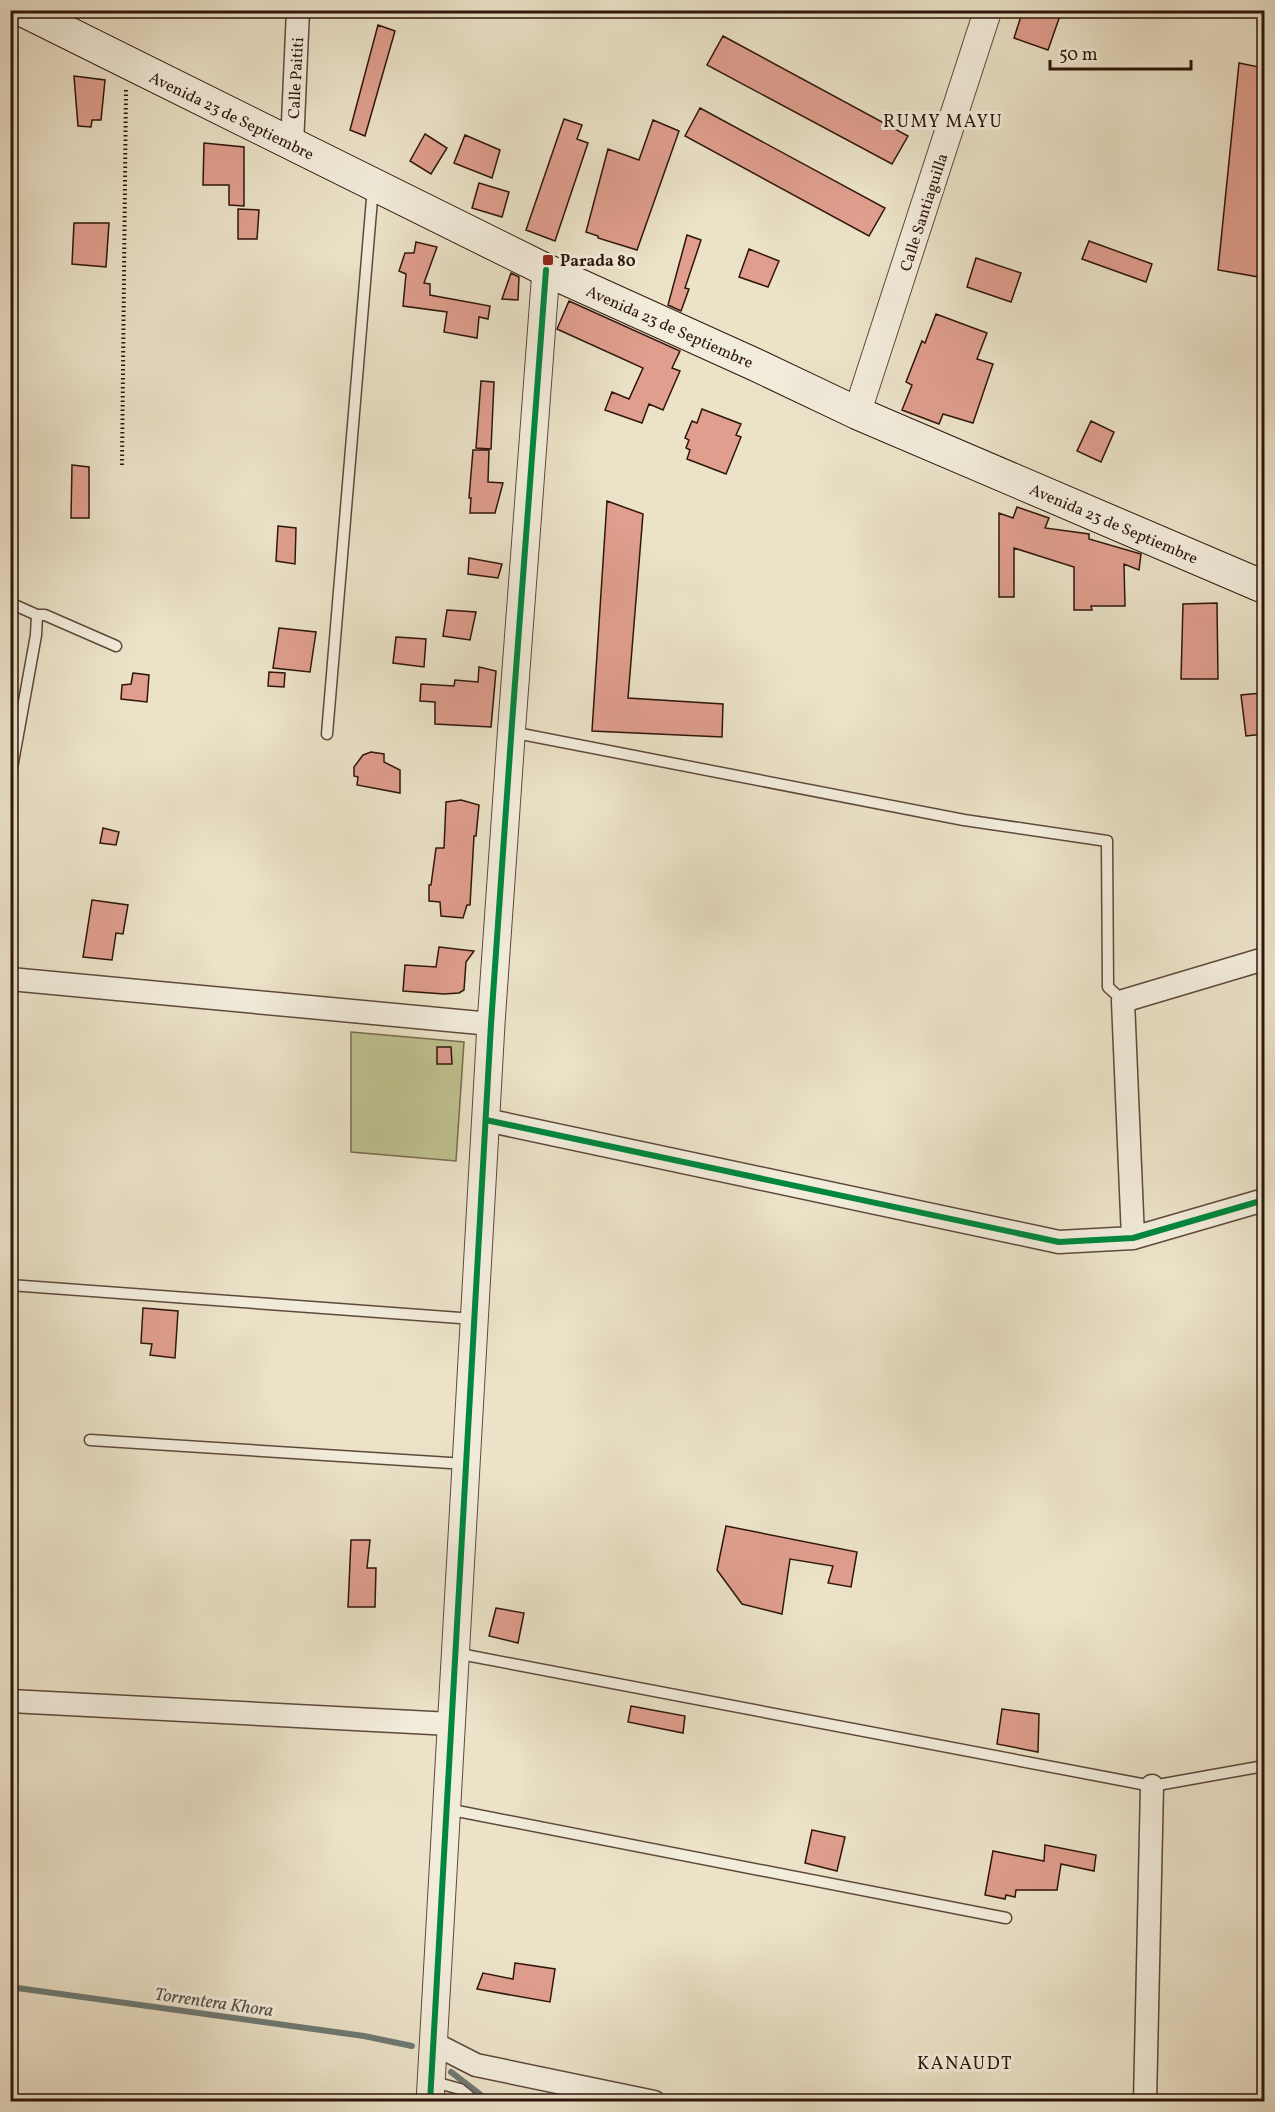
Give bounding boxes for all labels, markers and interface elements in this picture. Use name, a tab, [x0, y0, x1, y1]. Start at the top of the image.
scale bar	[1050, 33, 1191, 71]
street label: Calle Paititi	[284, 37, 310, 119]
text: 50 m	[1059, 43, 1098, 68]
street label: Avenida 23 de Septiembre	[145, 67, 317, 166]
district label: RUMY MAYU	[883, 110, 1003, 135]
street label: Calle Santiaguilla	[895, 151, 954, 275]
place label: Parada 80	[560, 251, 636, 273]
marker: Parada 80	[541, 253, 555, 267]
street label: Avenida 23 de Septiembre	[582, 281, 756, 375]
street label: Avenida 23 de Septiembre	[1026, 479, 1201, 570]
water label: Torrentera Khora	[153, 1983, 275, 2024]
district label: KANAUDT	[917, 2052, 1013, 2077]

